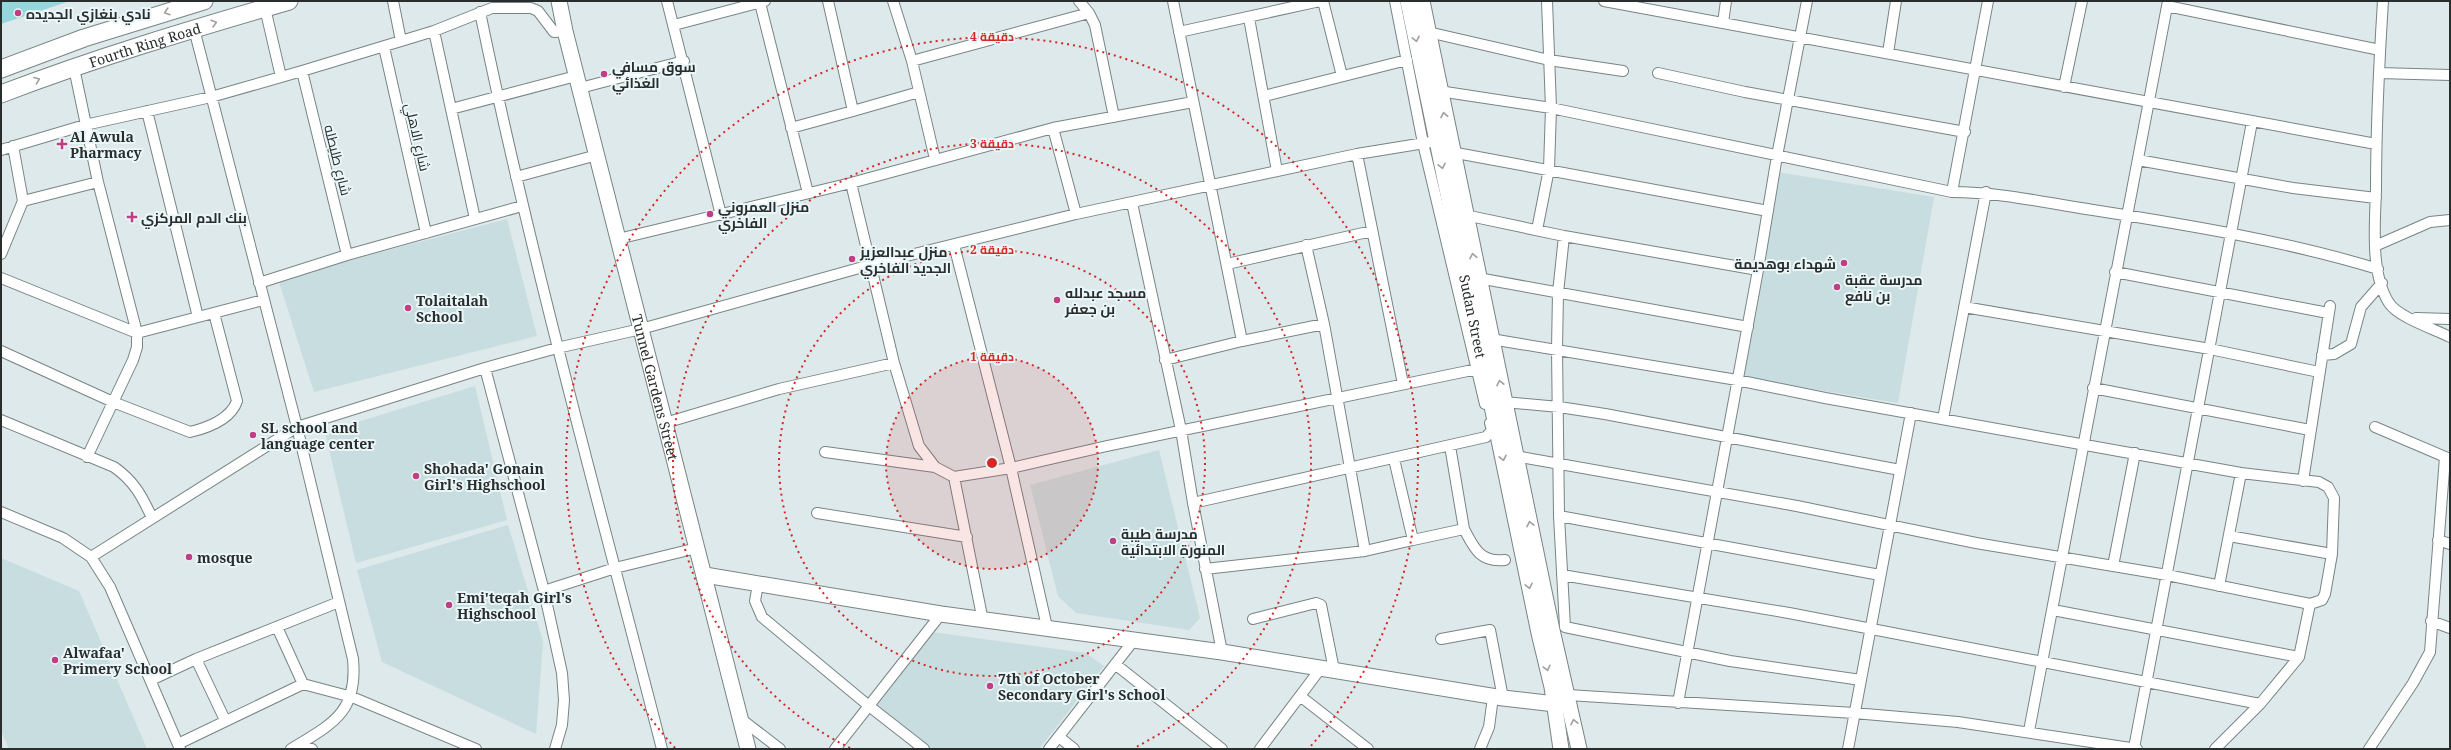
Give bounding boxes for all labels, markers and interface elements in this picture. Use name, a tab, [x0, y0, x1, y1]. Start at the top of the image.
place label: نادي بنغازي الجديده	[26, 4, 151, 25]
one-way arrow	[164, 7, 171, 16]
marker: نادي بنغازي الجديده	[13, 8, 23, 18]
street label: Fourth Ring Road	[86, 18, 203, 71]
one-way arrow	[211, 19, 218, 28]
text: 4 دقيقة	[970, 28, 1014, 45]
one-way arrow	[1411, 36, 1419, 42]
place label: سوق مسافي الغذائي	[612, 57, 696, 95]
marker: سوق مسافي الغذائي	[599, 69, 609, 79]
one-way arrow	[34, 76, 41, 85]
street label: شارع الاهلي	[398, 101, 435, 174]
one-way arrow	[1440, 112, 1448, 118]
street label: شارع طليطله	[320, 123, 356, 197]
place label: Al Awula Pharmacy	[70, 127, 143, 162]
text: 3 دقيقة	[970, 135, 1014, 152]
marker: Al Awula Pharmacy	[57, 139, 67, 149]
one-way arrow	[1437, 163, 1446, 170]
place label: منزل العمروني الفاخري	[718, 197, 809, 234]
place label: بنك الدم المركزي	[141, 208, 247, 229]
marker: منزل العمروني الفاخري	[705, 209, 715, 219]
marker: بنك الدم المركزي	[126, 211, 138, 223]
text: 2 دقيقة	[970, 241, 1014, 258]
place label: منزل عبدالعزيز الجديد الفاخري	[859, 242, 951, 279]
one-way arrow	[1470, 252, 1478, 259]
marker: منزل عبدالعزيز الجديد الفاخري	[847, 254, 857, 264]
place label: شهداء بوهديمة	[1734, 254, 1836, 273]
marker: شهداء بوهديمة	[1839, 258, 1849, 268]
place label: مدرسة عقبة بن نافع	[1845, 270, 1922, 306]
street label: Sudan Street	[1455, 273, 1491, 360]
marker: مدرسة عقبة بن نافع	[1832, 282, 1842, 292]
place label: مسجد عبدلله بن جعفر	[1064, 283, 1146, 318]
place label: Tolaitalah School	[416, 291, 488, 326]
marker: مسجد عبدلله بن جعفر	[1052, 295, 1062, 305]
marker: Tolaitalah School	[403, 303, 413, 313]
street label: Tunnel Gardens Street	[628, 312, 683, 462]
text: 1 دقيقة	[970, 348, 1014, 365]
one-way arrow	[1497, 380, 1505, 386]
place label: SL school and language center	[261, 418, 375, 453]
marker: SL school and language center	[248, 430, 258, 440]
one-way arrow	[1498, 455, 1506, 461]
centre of rings	[985, 456, 999, 470]
place label: Shohada' Gonain Girl's Highschool	[424, 459, 546, 494]
marker: Shohada' Gonain Girl's Highschool	[411, 471, 421, 481]
one-way arrow	[1526, 521, 1534, 527]
place label: مدرسة طيبة المنورة الابتدائية	[1121, 524, 1225, 559]
marker: مدرسة طيبة المنورة الابتدائية	[1108, 536, 1118, 546]
place label: mosque	[197, 548, 253, 567]
marker: mosque	[184, 552, 194, 562]
one-way arrow	[1524, 582, 1533, 589]
place label: Emi'teqah Girl's Highschool	[457, 588, 572, 623]
marker: Emi'teqah Girl's Highschool	[444, 600, 454, 610]
place label: Alwafaa' Primery School	[63, 643, 172, 678]
marker: Alwafaa' Primery School	[50, 655, 60, 665]
one-way arrow	[1543, 665, 1551, 671]
place label: 7th of October Secondary Girl's School	[998, 669, 1165, 704]
marker: 7th of October Secondary Girl's School	[985, 681, 995, 691]
one-way arrow	[1570, 719, 1579, 725]

